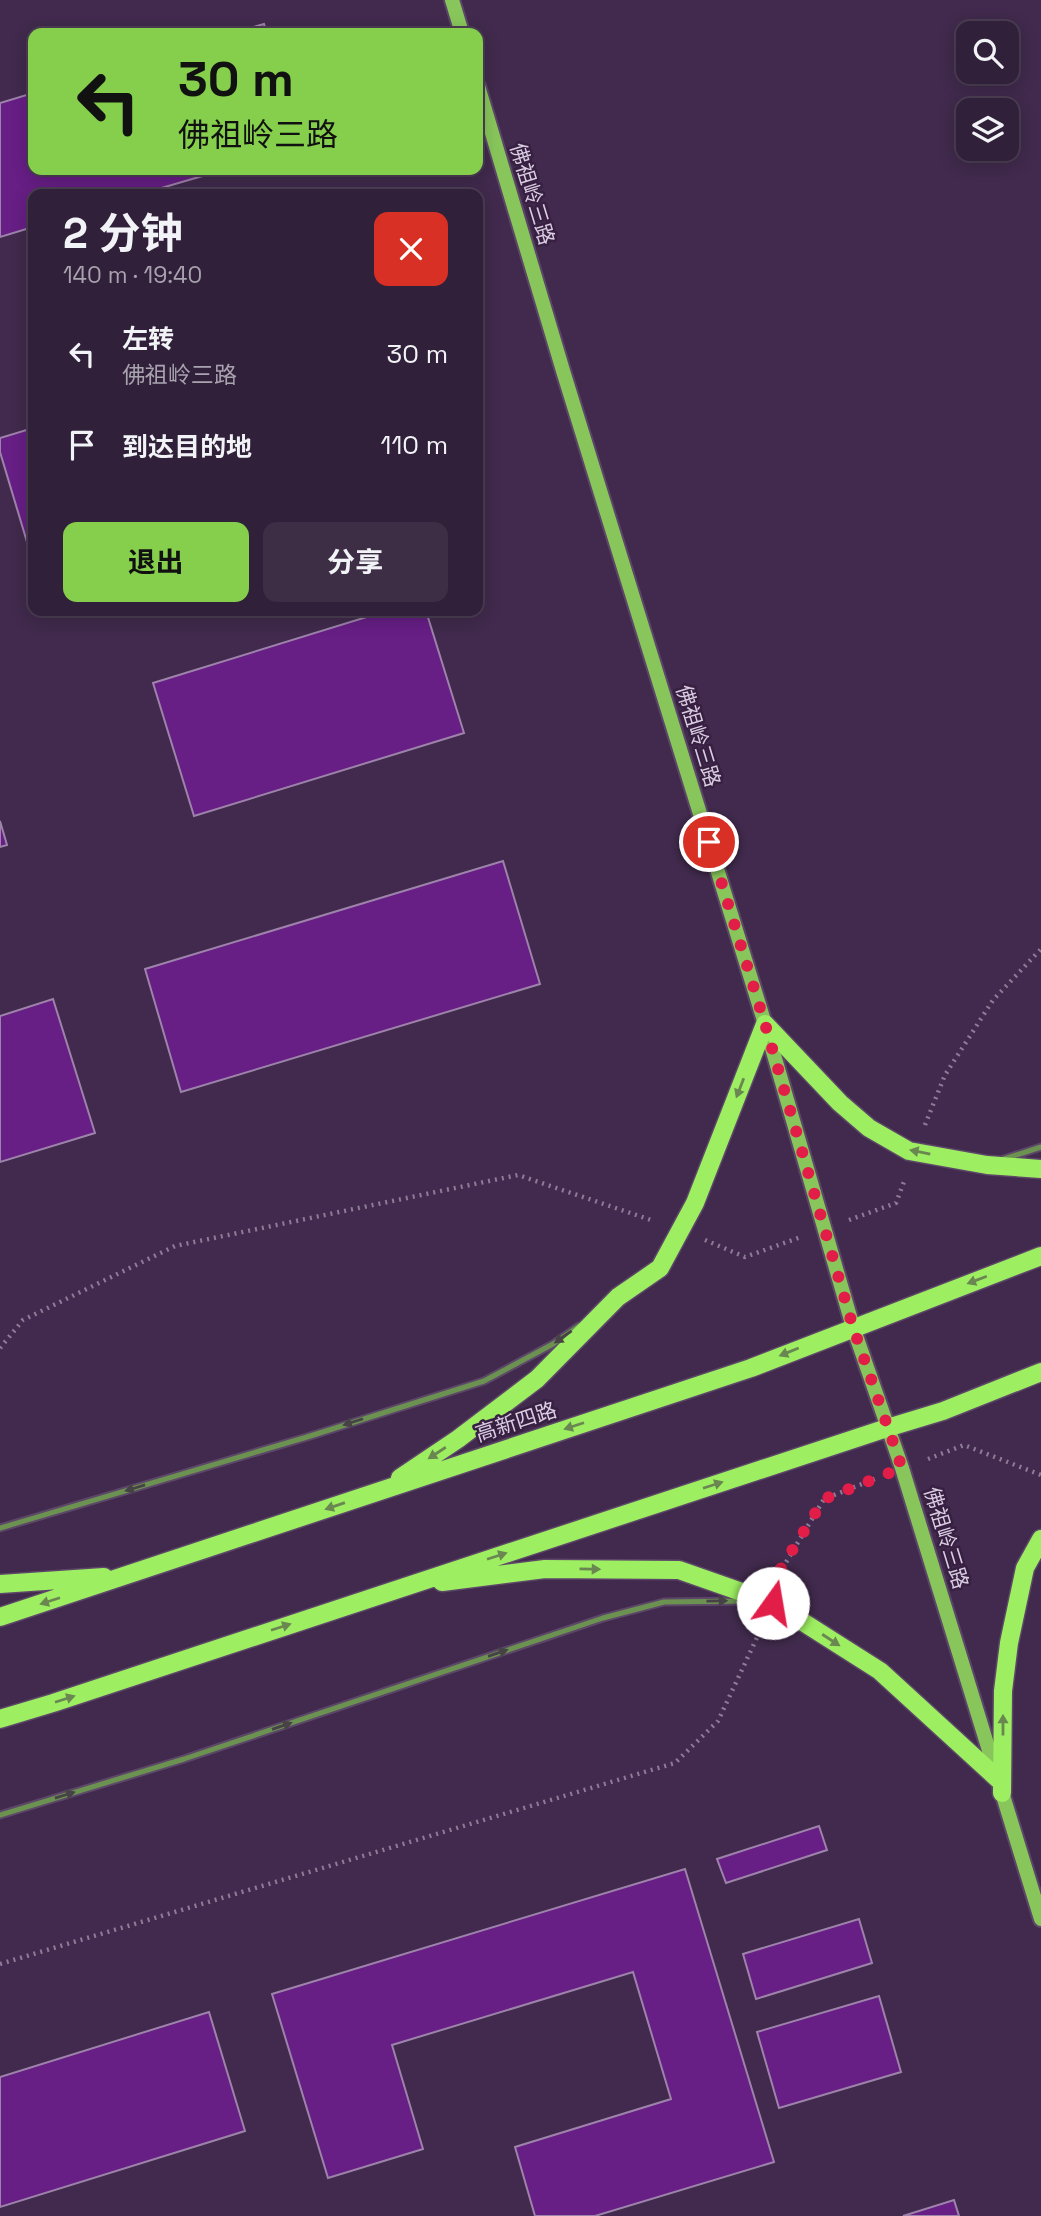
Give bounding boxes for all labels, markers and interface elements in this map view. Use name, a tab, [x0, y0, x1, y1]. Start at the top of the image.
map controls	[956, 21, 1019, 161]
button: search	[956, 21, 1019, 84]
text: 30 m	[178, 48, 294, 110]
icon: left	[63, 56, 154, 147]
button: layers	[956, 98, 1019, 161]
text: 佛祖岭三路	[178, 115, 338, 155]
street label: 佛祖岭三路	[504, 140, 561, 248]
text: 2 分钟	[63, 207, 183, 260]
button: close	[374, 212, 448, 286]
text: 140 m · 19:40	[63, 260, 202, 290]
text: 左转	[122, 322, 174, 356]
icon: left	[63, 335, 101, 373]
text: 30 m	[387, 337, 448, 371]
text: 佛祖岭三路	[122, 360, 237, 390]
icon: arrive	[63, 426, 101, 464]
text: 110 m	[381, 428, 448, 462]
text: 到达目的地	[122, 430, 252, 464]
button: 退出	[63, 522, 249, 602]
button: 分享	[263, 522, 448, 602]
street label: 佛祖岭三路	[670, 682, 727, 790]
pin	[679, 812, 739, 872]
icon: arrive	[690, 823, 728, 861]
one-way arrow	[735, 1077, 746, 1098]
one-way arrow	[909, 1147, 931, 1158]
one-way arrow	[967, 1275, 988, 1286]
one-way arrow	[554, 1330, 572, 1344]
one-way arrow	[779, 1347, 800, 1358]
street label: 高新四路	[472, 1396, 560, 1447]
one-way arrow	[342, 1417, 363, 1428]
one-way arrow	[564, 1421, 585, 1432]
one-way arrow	[427, 1447, 447, 1460]
one-way arrow	[703, 1479, 724, 1490]
one-way arrow	[124, 1483, 145, 1493]
street label: 佛祖岭三路	[918, 1484, 975, 1592]
one-way arrow	[325, 1501, 346, 1512]
one-way arrow	[487, 1550, 508, 1561]
one-way arrow	[579, 1563, 601, 1575]
position arrow	[736, 1566, 810, 1640]
one-way arrow	[707, 1595, 729, 1607]
one-way arrow	[39, 1597, 60, 1607]
one-way arrow	[271, 1621, 292, 1632]
one-way arrow	[821, 1633, 840, 1646]
one-way arrow	[487, 1648, 508, 1658]
one-way arrow	[55, 1693, 76, 1704]
one-way arrow	[997, 1714, 1009, 1736]
one-way arrow	[272, 1720, 293, 1731]
one-way arrow	[55, 1789, 76, 1799]

